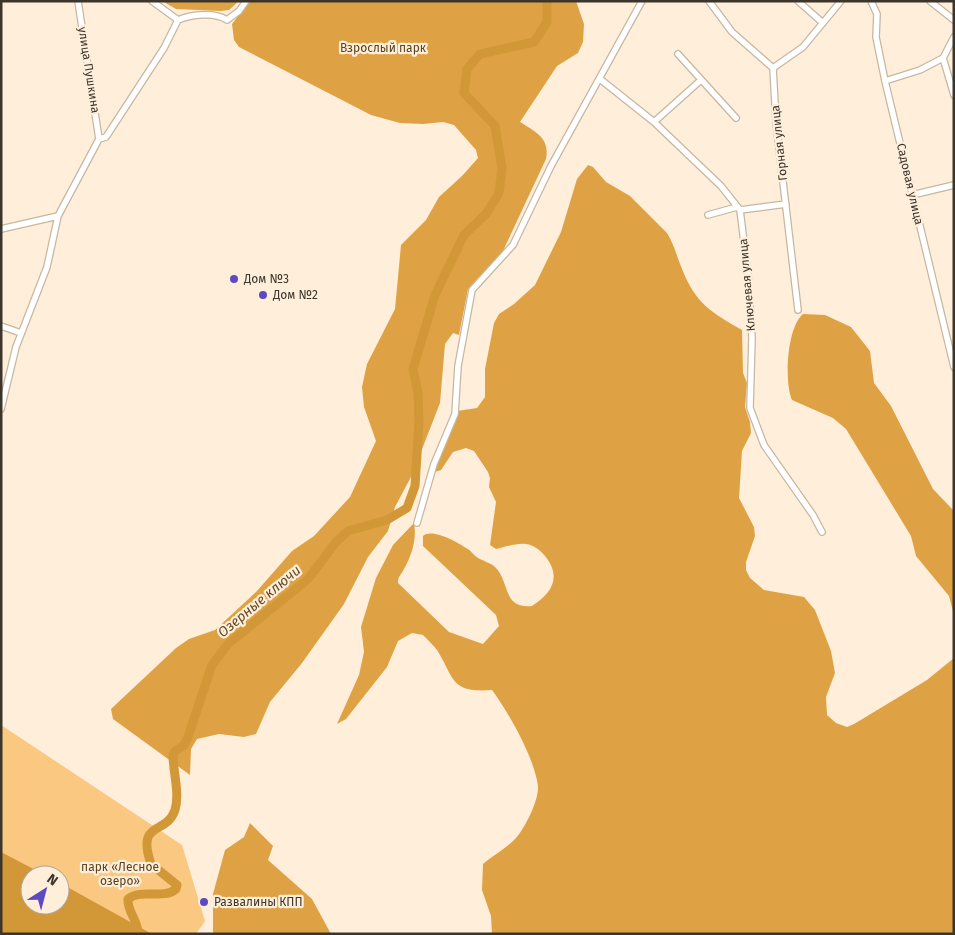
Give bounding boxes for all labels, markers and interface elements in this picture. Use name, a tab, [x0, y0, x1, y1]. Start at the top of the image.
street label: улица Пушкина	[75, 26, 103, 114]
park label: Взрослый парк	[340, 41, 427, 55]
street label: Горная улица	[768, 105, 790, 181]
street label: Садовая улица	[894, 142, 926, 226]
street label: Ключевая улица	[736, 238, 758, 332]
place label: Дом №3	[243, 272, 289, 286]
marker: Дом №3	[228, 273, 240, 285]
place label: Дом №2	[272, 288, 318, 302]
marker: Дом №2	[257, 289, 269, 301]
water label: Озерные ключи	[214, 562, 304, 641]
park label: парк «Лесное озеро»	[81, 860, 159, 888]
north arrow	[20, 865, 70, 915]
text: N	[44, 870, 61, 889]
place label: Развалины КПП	[214, 895, 303, 909]
marker: Развалины КПП	[198, 896, 210, 908]

